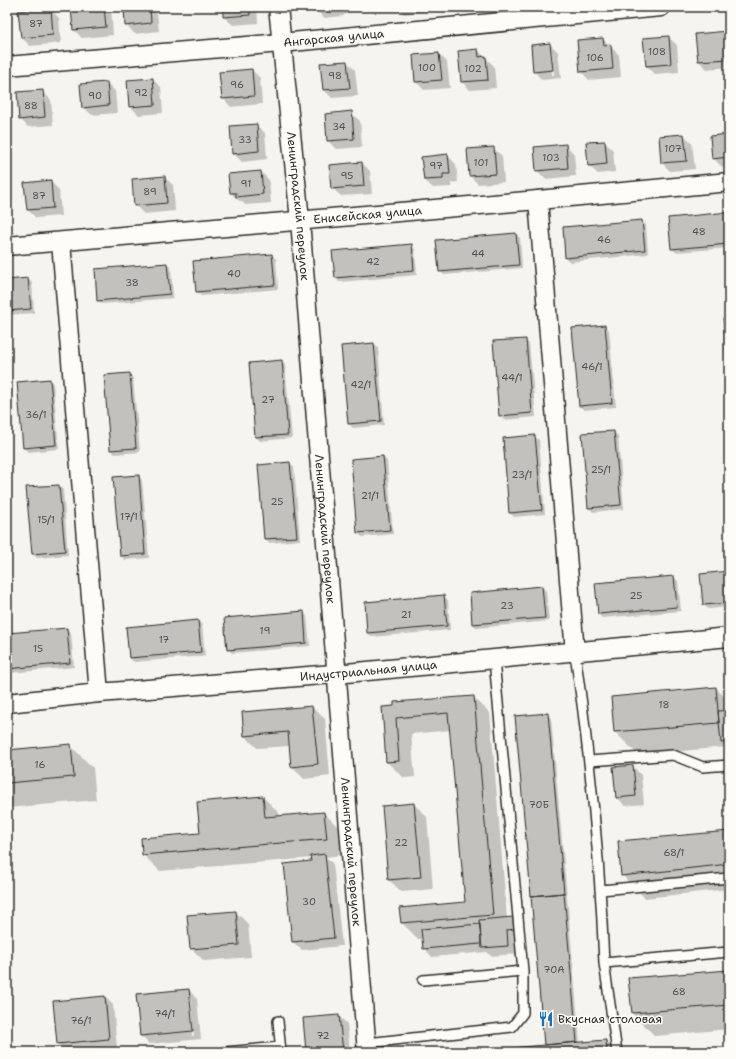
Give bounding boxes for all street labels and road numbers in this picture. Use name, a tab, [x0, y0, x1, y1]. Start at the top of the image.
street label: Ангарская улица	[283, 25, 385, 51]
street label: Ленинградский переулок	[283, 131, 313, 282]
street label: Енисейская улица	[313, 202, 423, 227]
street label: Ленинградский переулок	[311, 454, 339, 605]
street label: Индустриальная улица	[299, 656, 438, 685]
street label: Ленинградский переулок	[337, 777, 365, 928]

